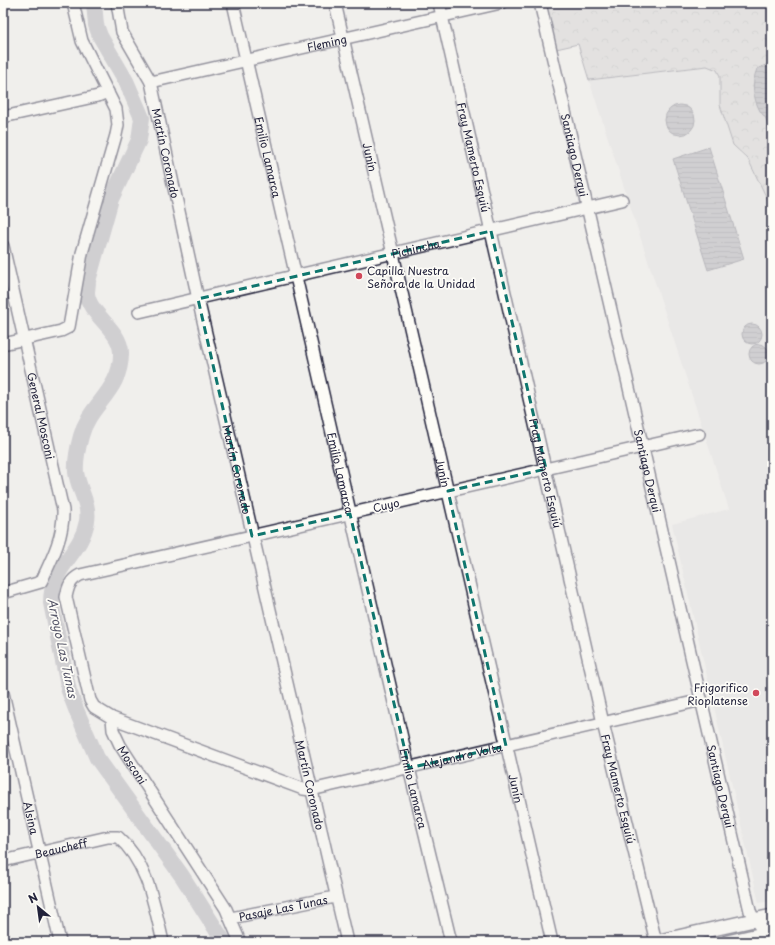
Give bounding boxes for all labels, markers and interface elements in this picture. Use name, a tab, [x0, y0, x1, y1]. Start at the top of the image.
street label: Fleming	[305, 30, 348, 55]
street label: Fray Mamerto Esquiú	[453, 100, 495, 214]
street label: Martín Coronado	[148, 106, 184, 200]
street label: Santiago Derqui	[557, 112, 593, 198]
street label: Emilio Lamarca	[251, 115, 286, 199]
street label: Junín	[359, 141, 382, 173]
street label: Pichincha	[390, 234, 442, 262]
place label: Capilla Nuestra Señora de la Unidad	[367, 262, 475, 292]
marker: Capilla Nuestra Señora de la Unidad	[354, 271, 364, 281]
street label: General Mosconi	[23, 371, 60, 461]
street label: Fray Mamerto Esquiú	[525, 416, 567, 530]
street label: Martín Coronado	[219, 423, 256, 516]
street label: Santiago Derqui	[630, 427, 666, 514]
street label: Emilio Lamarca	[324, 431, 359, 515]
street label: Junín	[432, 456, 455, 489]
street label: Cuyo	[371, 494, 401, 516]
water label: Arroyo Las Tunas	[44, 597, 83, 701]
place label: Frigorifico Rioplatense	[687, 679, 748, 709]
marker: Frigorifico Rioplatense	[751, 688, 761, 698]
street label: Fray Mamerto Esquiú	[597, 732, 640, 845]
street label: Martín Coronado	[292, 738, 329, 831]
street label: Alejandro Volta	[420, 738, 504, 773]
street label: Mosconi	[114, 742, 152, 787]
street label: Santiago Derqui	[703, 743, 739, 830]
street label: Emilio Lamarca	[396, 746, 432, 831]
street label: Junín	[505, 772, 528, 805]
street label: Alsina	[20, 800, 44, 836]
street label: Beaucheff	[32, 833, 90, 862]
north arrow	[18, 887, 58, 927]
text: N	[25, 888, 41, 907]
street label: Pasaje Las Tunas	[237, 890, 329, 925]

